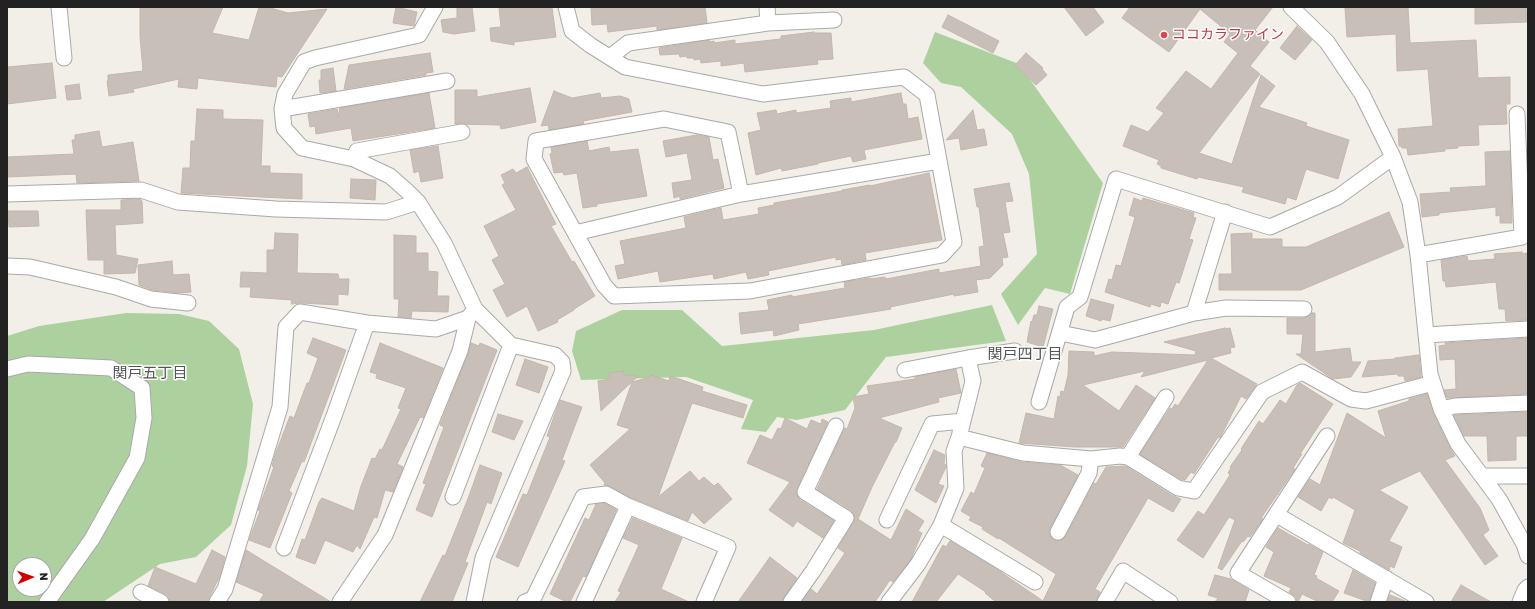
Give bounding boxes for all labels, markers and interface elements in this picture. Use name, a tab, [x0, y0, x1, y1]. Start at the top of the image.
place label: ココカラファイン	[1172, 27, 1284, 43]
marker: ココカラファイン	[1159, 30, 1169, 40]
district label: 関戸四丁目	[988, 346, 1062, 364]
district label: 関戸五丁目	[113, 365, 187, 383]
north arrow	[12, 557, 52, 597]
text: N	[37, 572, 50, 581]

